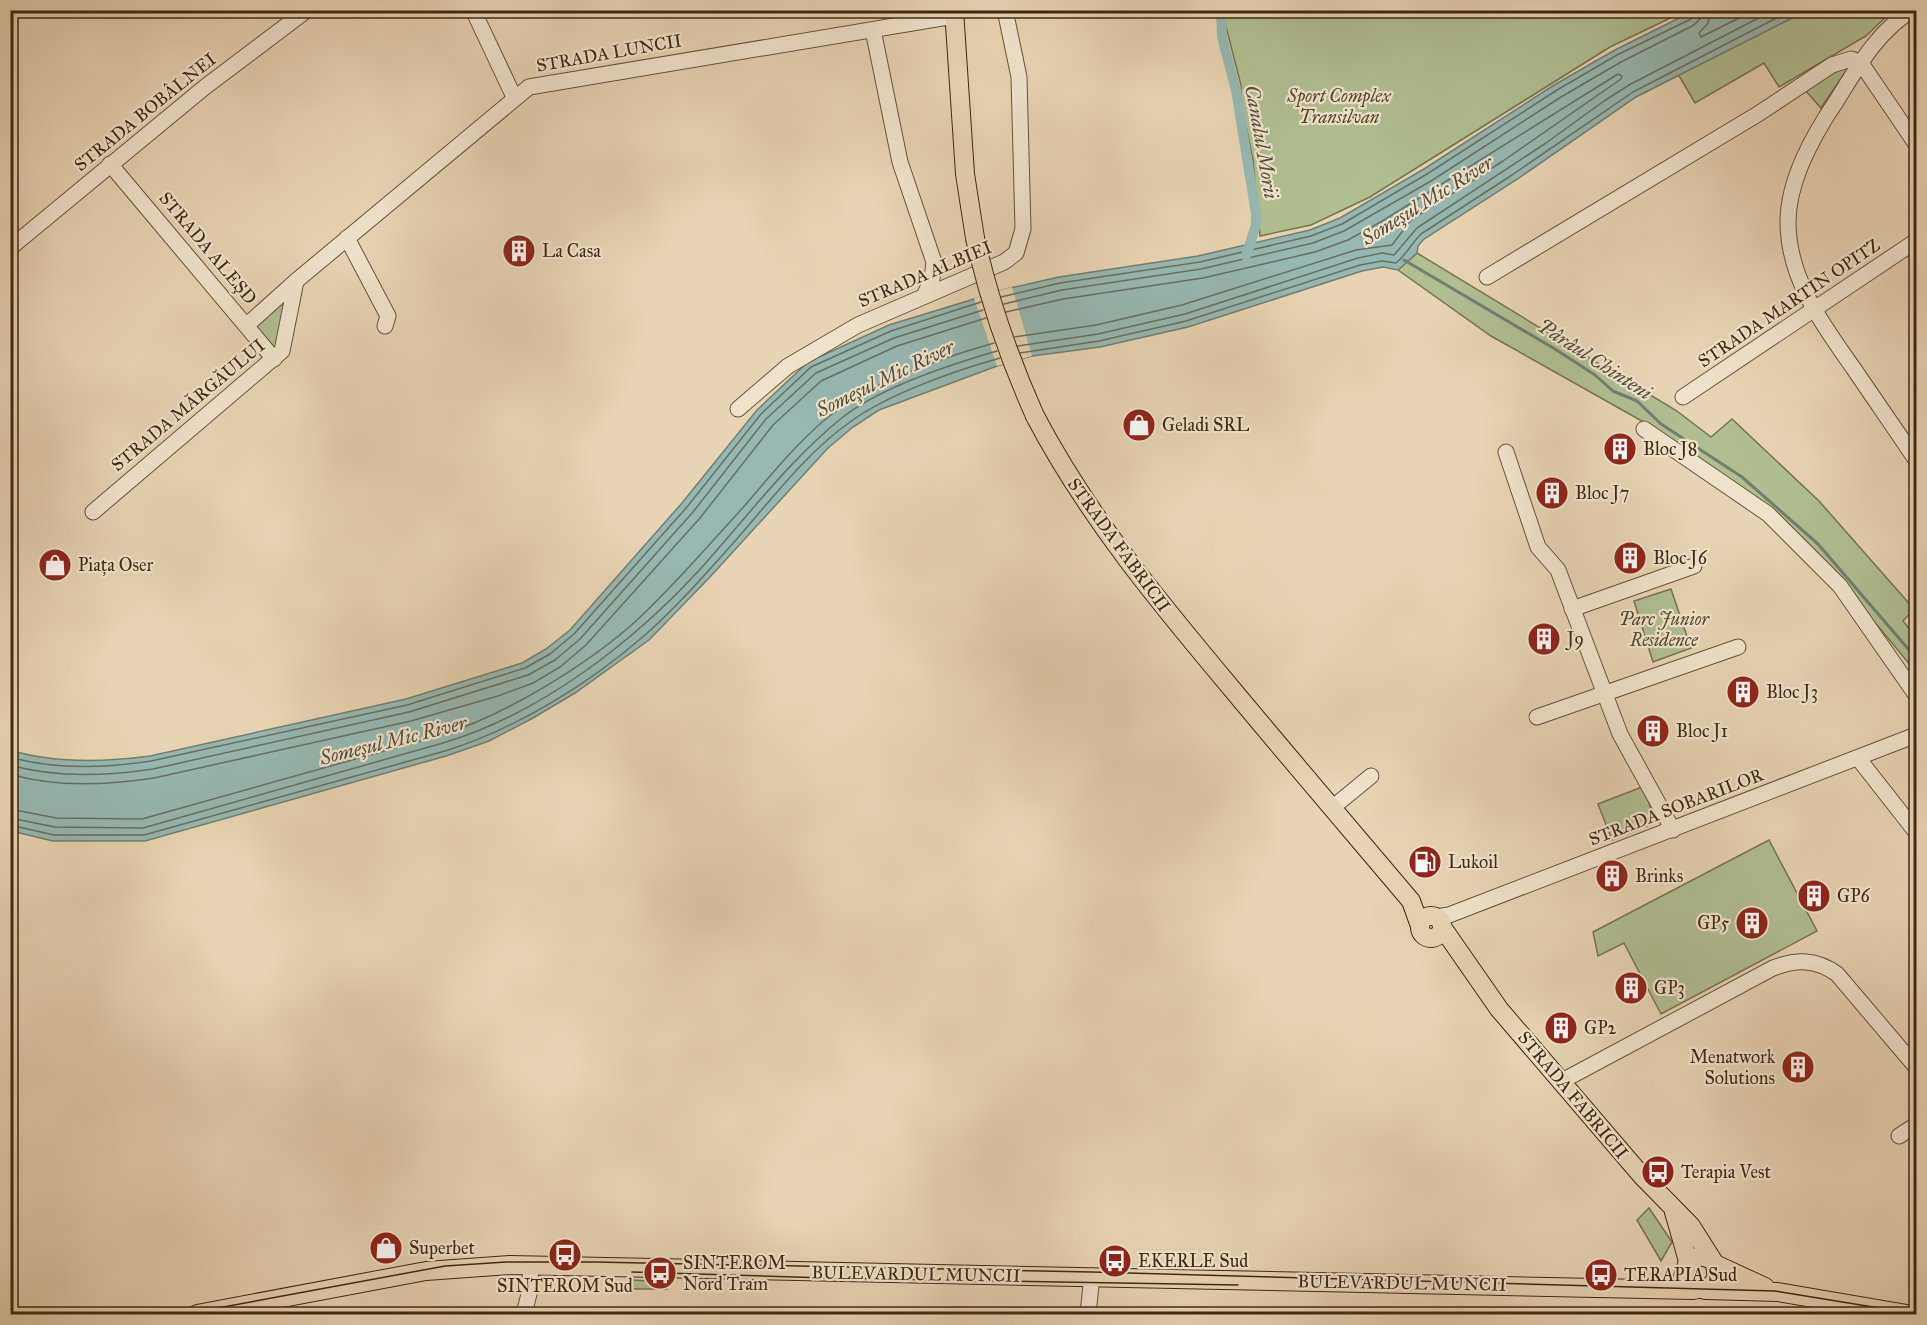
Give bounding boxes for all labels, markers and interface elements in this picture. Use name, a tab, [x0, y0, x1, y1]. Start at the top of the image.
street label: STRADA LUNCII	[535, 29, 684, 77]
street label: STRADA BOBÂLNEI	[69, 47, 221, 176]
water label: Canalul Morii	[1240, 83, 1284, 201]
park label: Sport Complex Transilvan	[1286, 85, 1392, 128]
water label: Someşul Mic River	[1356, 149, 1499, 251]
street label: STRADA ALEȘD	[155, 187, 261, 309]
building icon: La Casa	[501, 233, 537, 269]
street label: STRADA MARTIN OPITZ	[1694, 234, 1884, 372]
street label: STRADA ALBIEI	[855, 236, 995, 312]
place label: La Casa	[542, 240, 601, 262]
water label: Pârâul Chinteni	[1534, 313, 1657, 405]
water label: Someşul Mic River	[811, 333, 959, 422]
street label: STRADA MĂRGĂULUI	[107, 334, 270, 476]
shop icon: Geladi SRL	[1121, 407, 1157, 443]
place label: Geladi SRL	[1162, 414, 1250, 436]
building icon: Bloc J8	[1602, 431, 1638, 467]
place label: Bloc J8	[1643, 438, 1697, 461]
street label: STRADA FABRICII	[1063, 474, 1175, 616]
building icon: Bloc J7	[1534, 475, 1570, 511]
place label: Bloc J7	[1575, 482, 1629, 505]
building icon: Bloc J6	[1612, 540, 1648, 576]
shop icon: Piața Oser	[37, 547, 73, 583]
place label: Bloc J6	[1653, 547, 1708, 570]
place label: Piața Oser	[78, 554, 153, 576]
park label: Parc Junior Residence	[1619, 608, 1711, 651]
building icon: J9	[1526, 621, 1562, 657]
place label: J9	[1565, 628, 1584, 651]
building icon: Bloc J3	[1725, 674, 1761, 710]
place label: Bloc J3	[1766, 681, 1818, 704]
water label: Someşul Mic River	[316, 710, 471, 770]
building icon: Bloc J1	[1635, 713, 1671, 749]
place label: Bloc J1	[1676, 720, 1728, 743]
street label: STRADA SOBARILOR	[1586, 763, 1768, 850]
fuel station icon: Lukoil	[1407, 844, 1443, 880]
place label: Lukoil	[1448, 851, 1498, 873]
building icon: Brinks	[1594, 858, 1630, 894]
place label: Brinks	[1635, 865, 1683, 887]
building icon: GP6	[1796, 878, 1832, 914]
place label: GP6	[1837, 885, 1870, 907]
building icon: GP5	[1734, 905, 1770, 941]
place label: GP5	[1697, 912, 1730, 934]
building icon: GP3	[1613, 970, 1649, 1006]
place label: GP3	[1654, 977, 1685, 999]
building icon: GP2	[1543, 1010, 1579, 1046]
place label: GP2	[1584, 1017, 1616, 1039]
street label: STRADA FABRICII	[1513, 1027, 1633, 1164]
place label: Menatwork Solutions	[1690, 1046, 1776, 1089]
building icon: Menatwork Solutions	[1780, 1049, 1816, 1085]
bus stop icon: Terapia Vest	[1640, 1154, 1676, 1190]
place label: Terapia Vest	[1681, 1161, 1771, 1183]
shop icon: Superbet	[368, 1230, 404, 1266]
place label: Superbet	[409, 1237, 475, 1259]
bus stop icon: SINTEROM Sud	[547, 1237, 583, 1273]
bus stop icon: EKERLE Sud	[1097, 1243, 1133, 1279]
place label: EKERLE Sud	[1138, 1250, 1248, 1272]
place label: SINTEROM Nord Tram	[683, 1252, 786, 1295]
bus stop icon: SINTEROM Nord Tram	[642, 1255, 678, 1291]
bus stop icon: TERAPIA Sud	[1583, 1257, 1619, 1293]
street label: BULEVARDUL MUNCII	[811, 1261, 1021, 1287]
place label: TERAPIA Sud	[1624, 1264, 1737, 1286]
street label: BULEVARDUL MUNCII	[1297, 1270, 1507, 1296]
place label: SINTEROM Sud	[497, 1275, 633, 1297]

